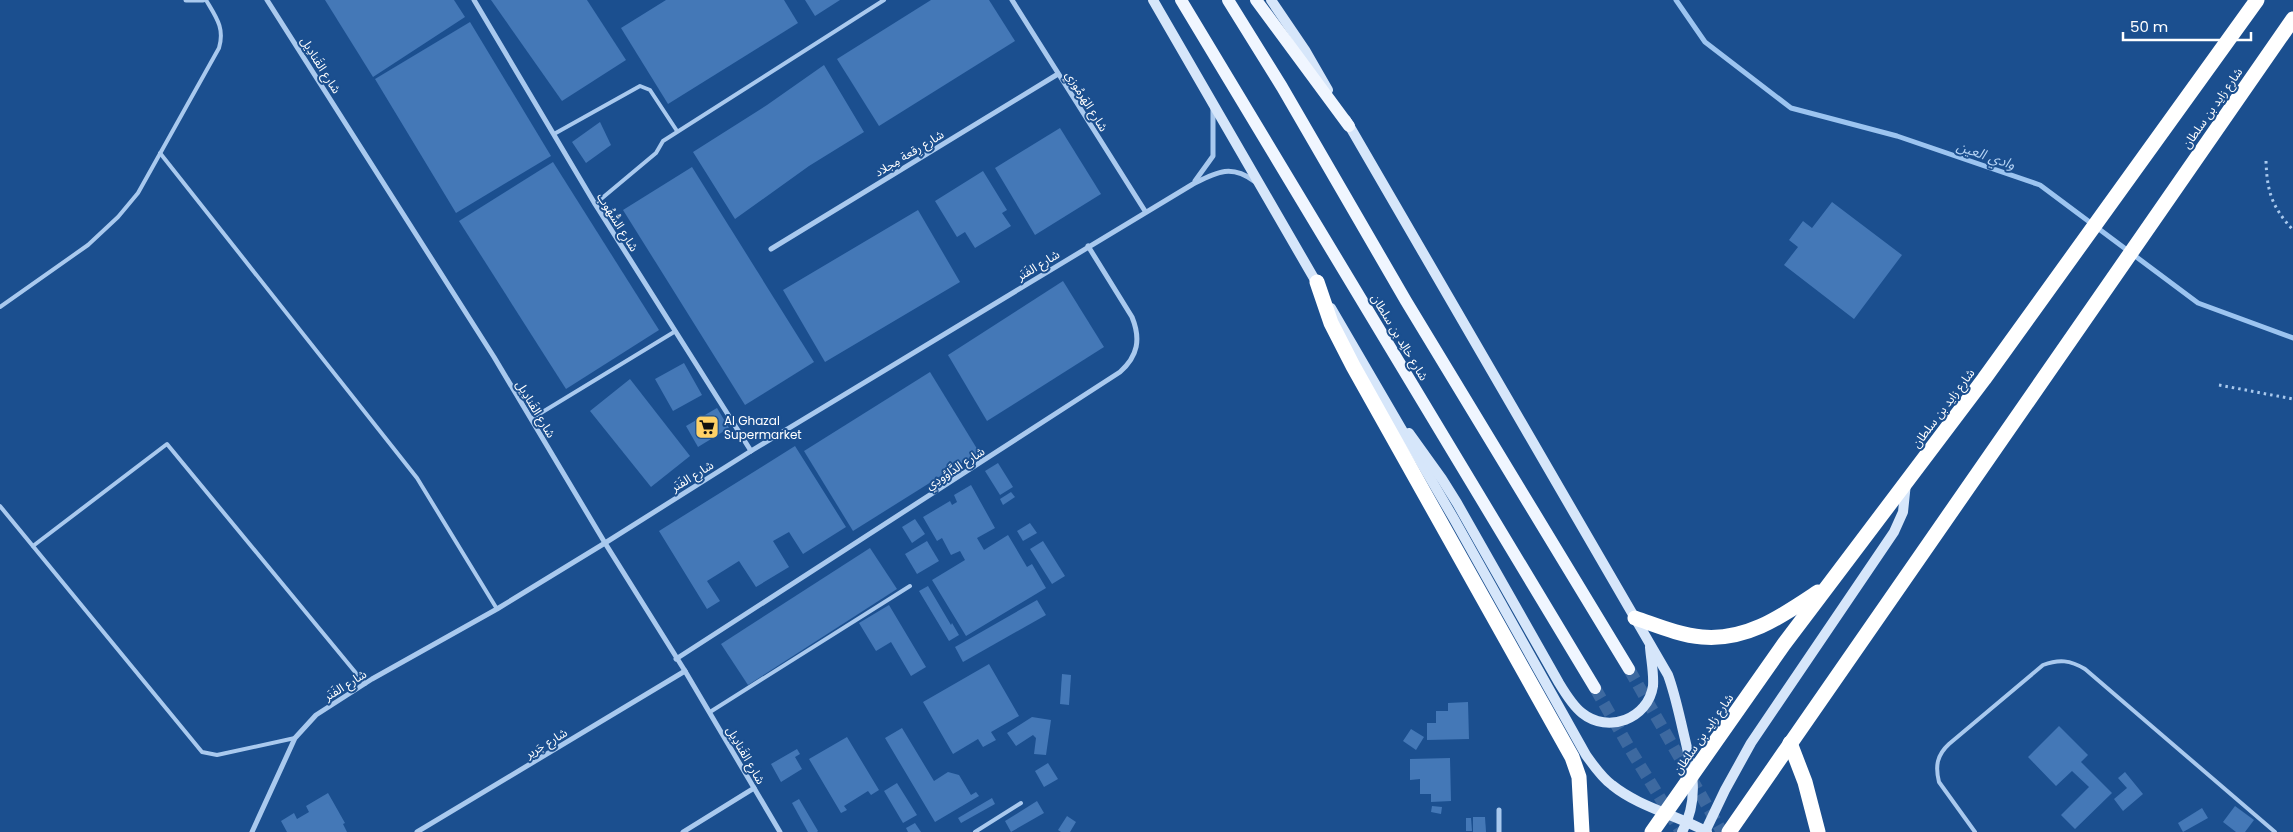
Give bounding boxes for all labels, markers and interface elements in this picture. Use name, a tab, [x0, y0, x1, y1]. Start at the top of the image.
scale bar	[2123, 10, 2250, 42]
text: 50 m	[2130, 16, 2168, 37]
street label: شارع القَنادِيل	[296, 33, 345, 97]
street label: شارع زايد بن سلطان	[2178, 64, 2247, 152]
street label: شارع الهَرمُوزي	[1060, 67, 1112, 135]
street label: شارع رِقعة مِجلاد	[871, 126, 948, 182]
water label: وادي العين	[1954, 136, 2018, 176]
street label: شارع السُّهُوب	[592, 189, 643, 255]
street label: شارع الفَنَر	[1012, 246, 1063, 286]
street label: شارع خالِد بن سلطان	[1367, 290, 1433, 384]
street label: شارع زايد بن سلطان	[1908, 365, 1979, 452]
street label: شارع القَنادِيل	[511, 377, 560, 441]
place label: Al Ghazal Supermarket	[724, 412, 802, 443]
supermarket icon: Al Ghazal Supermarket	[694, 414, 720, 440]
street label: شارع الدَّاوُودِي	[922, 443, 989, 495]
street label: شارع الفَنَر	[667, 456, 717, 497]
street label: شارع الفَنَر	[320, 665, 370, 706]
street label: شارع زايد بن سلطان	[1669, 690, 1738, 778]
street label: شارع القَنادِيل	[722, 723, 769, 788]
street label: شارع جَرير	[521, 724, 571, 764]

